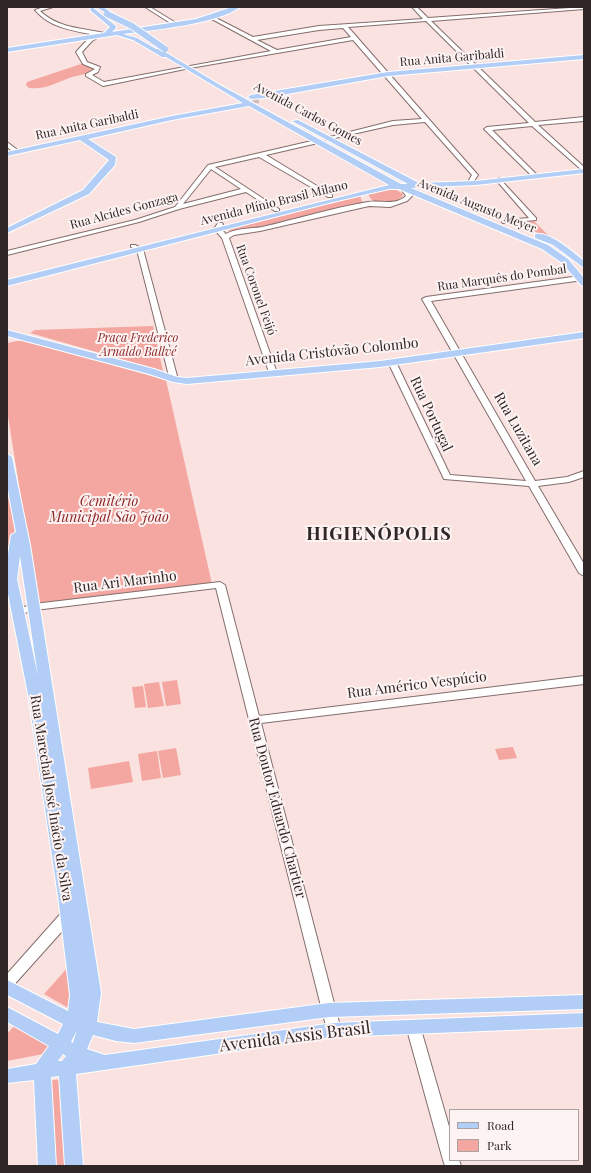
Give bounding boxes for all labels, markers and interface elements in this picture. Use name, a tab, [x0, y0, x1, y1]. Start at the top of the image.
street label: Rua Anita Garibaldi	[399, 46, 505, 70]
street label: Avenida Carlos Gomes	[251, 79, 365, 149]
street label: Rua Anita Garibaldi	[34, 107, 140, 143]
street label: Avenida Augusto Meyer	[416, 176, 538, 236]
street label: Avenida Plínio Brasil Milano	[199, 178, 349, 228]
street label: Rua Alcídes Gonzaga	[68, 190, 180, 232]
street label: Rua Coronel Feijó	[233, 243, 279, 337]
street label: Rua Marquês do Pombal	[437, 262, 567, 294]
park label: Praça Frederico Arnaldo Ballvé	[98, 331, 178, 359]
street label: Avenida Cristóvão Colombo	[245, 335, 419, 369]
street label: Rua Portugal	[406, 374, 456, 454]
street label: Rua Luzitana	[490, 389, 546, 469]
park label: Cemitério Municipal São João	[49, 494, 169, 526]
district label: HIGIENÓPOLIS	[306, 523, 452, 545]
street label: Rua Ari Marinho	[72, 567, 178, 597]
street label: Rua Américo Vespúcio	[346, 668, 488, 702]
street label: Rua Marechal José Inácio da Silva	[26, 694, 76, 902]
street label: Rua Doutor Eduardo Chartier	[245, 716, 309, 900]
street label: Avenida Assis Brasil	[218, 1018, 372, 1056]
legend	[449, 1109, 579, 1161]
text: Road	[487, 1117, 514, 1133]
text: Park	[487, 1137, 512, 1153]

